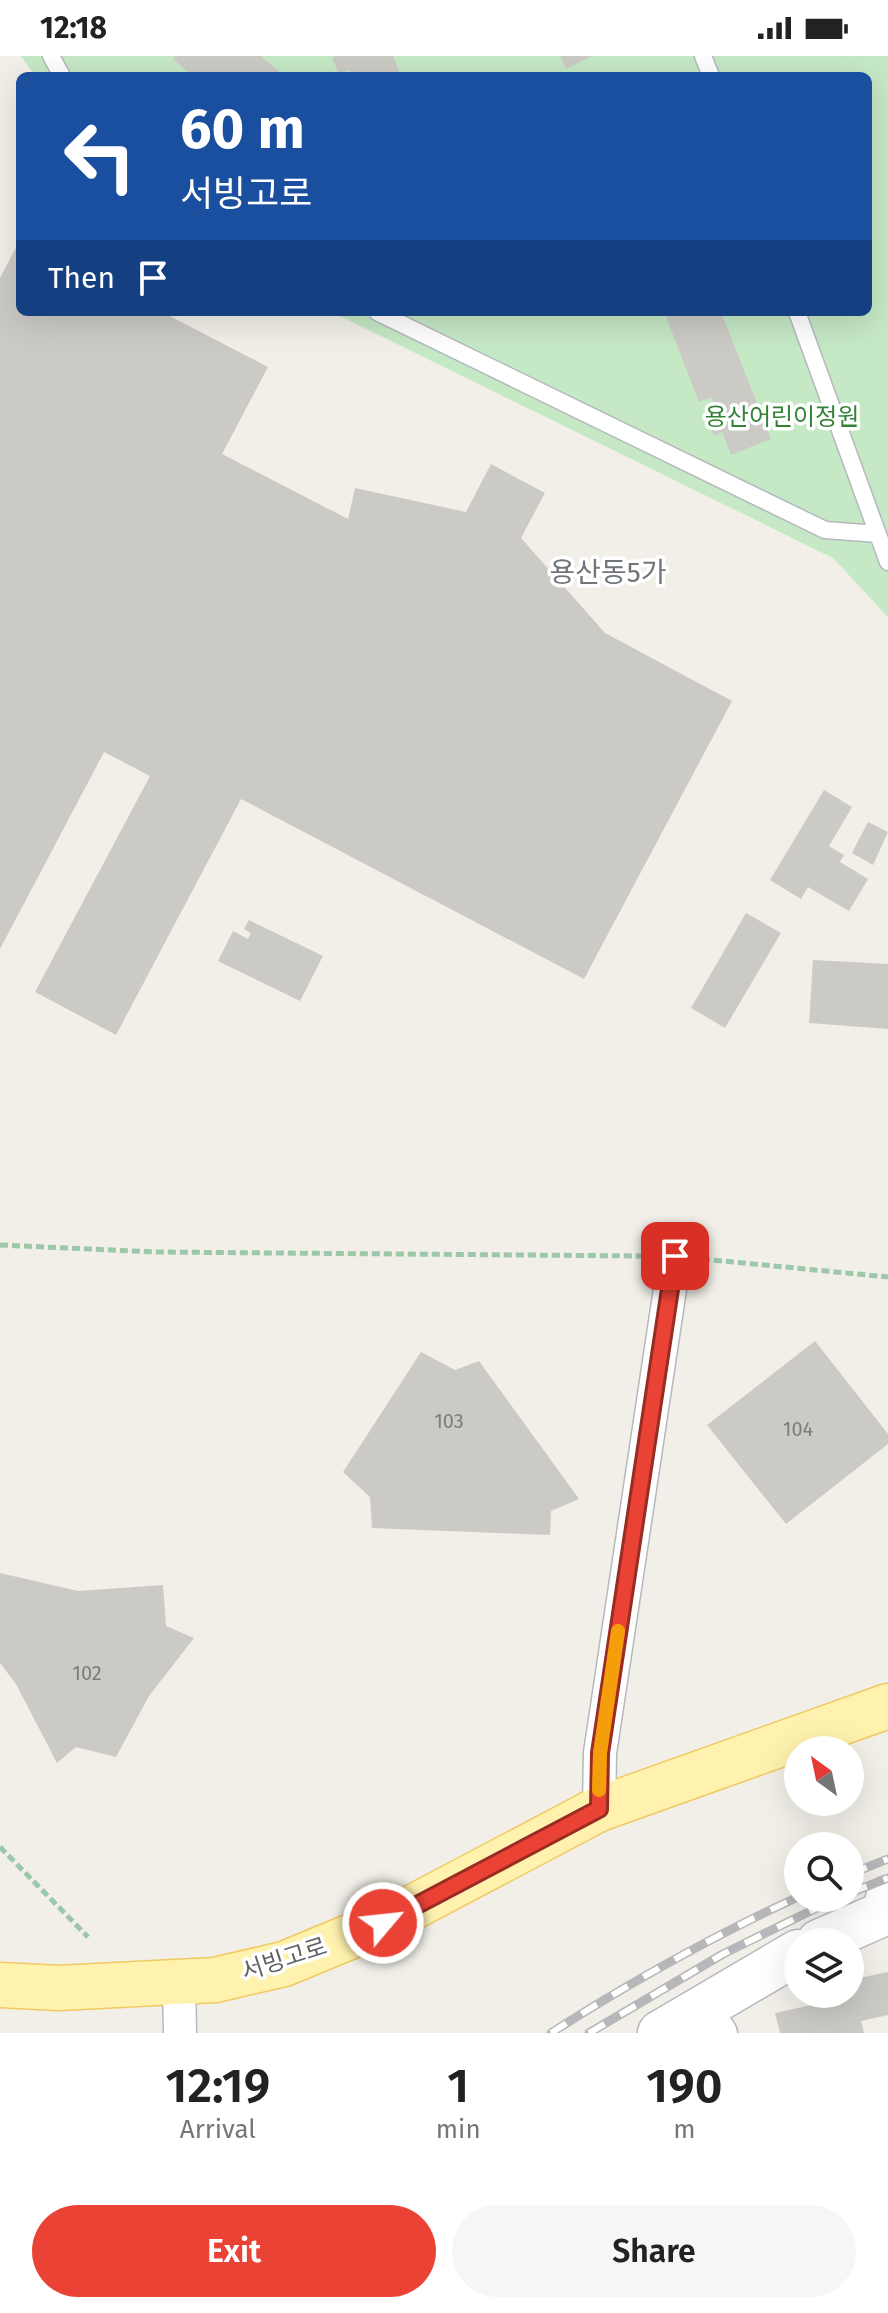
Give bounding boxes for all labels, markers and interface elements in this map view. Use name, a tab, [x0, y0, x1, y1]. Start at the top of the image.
text: 12:18	[40, 10, 107, 46]
text: 60 m	[180, 96, 305, 163]
icon: left	[48, 104, 152, 208]
text: 서빙고로	[180, 172, 312, 216]
icon: arrive	[131, 256, 175, 300]
text: Then	[48, 260, 115, 296]
park label: 용산어린이정원	[705, 403, 859, 431]
district label: 용산동5가	[549, 556, 667, 589]
pin	[641, 1222, 709, 1290]
icon: arrive	[653, 1234, 697, 1278]
house number: 103	[434, 1409, 464, 1433]
house number: 104	[783, 1417, 814, 1441]
house number: 102	[72, 1661, 102, 1685]
north arrow	[784, 1736, 864, 1816]
map controls	[784, 1736, 864, 2008]
button: search	[784, 1832, 864, 1912]
position arrow	[341, 1881, 425, 1965]
button: layers	[784, 1928, 864, 2008]
street label: 서빙고로	[238, 1932, 330, 1986]
text: 12:19	[166, 2057, 270, 2115]
text: 1	[447, 2057, 469, 2115]
text: 190	[646, 2057, 722, 2115]
text: Arrival	[180, 2114, 256, 2145]
text: min	[436, 2114, 481, 2145]
text: m	[673, 2114, 695, 2145]
button: Exit	[32, 2205, 436, 2297]
button: Share	[452, 2205, 856, 2297]

